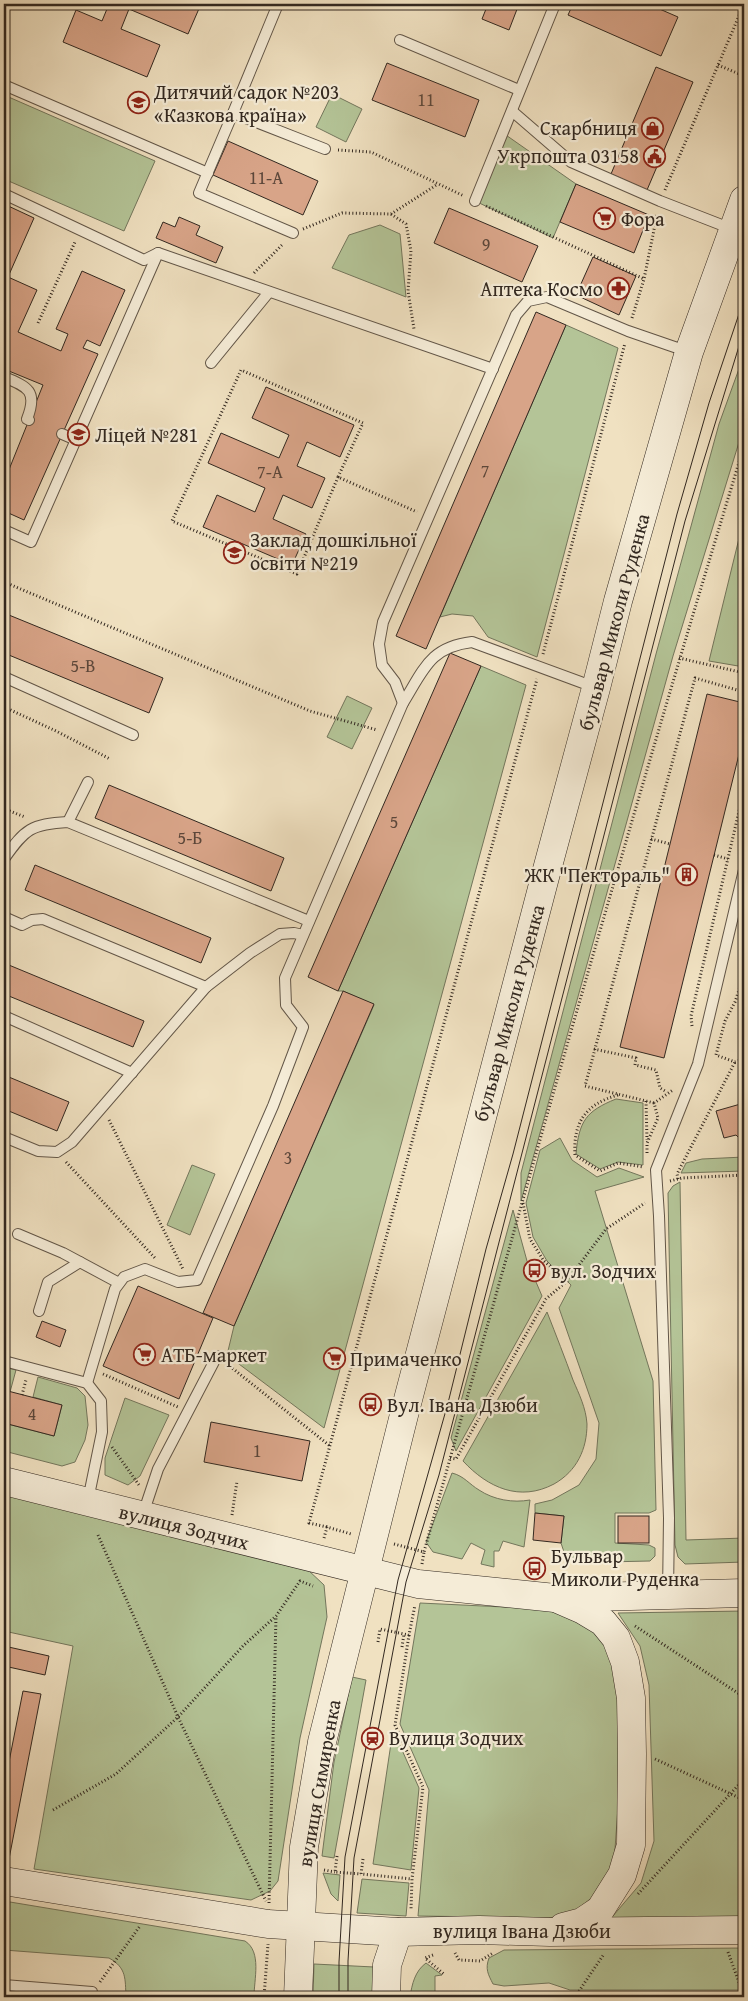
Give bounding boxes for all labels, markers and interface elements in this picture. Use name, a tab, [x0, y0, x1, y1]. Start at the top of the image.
place label: Дитячий садок №203 «Казкова країна»	[153, 77, 339, 129]
house number: 11	[417, 86, 435, 113]
school or university icon: Дитячий садок №203 «Казкова країна»	[126, 91, 150, 115]
place label: Скарбниця	[540, 113, 637, 142]
shop icon: Скарбниця	[641, 116, 665, 140]
place label: Укрпошта 03158	[497, 141, 639, 170]
public building icon: Укрпошта 03158	[643, 144, 667, 168]
house number: 11-А	[249, 164, 283, 191]
place label: Фора	[621, 204, 665, 233]
supermarket icon: Фора	[593, 207, 617, 231]
house number: 9	[482, 231, 490, 258]
place label: Аптека Космо	[480, 274, 603, 303]
pharmacy icon: Аптека Космо	[607, 277, 631, 301]
place label: Ліцей №281	[95, 420, 198, 449]
school or university icon: Ліцей №281	[67, 423, 91, 447]
house number: 7	[481, 457, 489, 484]
house number: 7-А	[257, 458, 283, 485]
street label: бульвар Миколи Руденка	[571, 510, 657, 734]
place label: Заклад дошкільної освіти №219	[250, 525, 417, 577]
school or university icon: Заклад дошкільної освіти №219	[222, 540, 246, 564]
house number: 5-В	[70, 652, 96, 679]
house number: 5	[390, 808, 398, 835]
house number: 5-Б	[177, 824, 203, 851]
place label: ЖК "Пектораль"	[524, 860, 670, 889]
building icon: ЖК "Пектораль"	[674, 863, 698, 887]
street label: бульвар Миколи Руденка	[466, 901, 552, 1125]
house number: 3	[284, 1144, 292, 1171]
place label: вул. Зодчих	[551, 1256, 656, 1285]
bus stop icon: вул. Зодчих	[523, 1259, 547, 1283]
place label: АТБ-маркет	[161, 1340, 267, 1369]
supermarket icon: АТБ-маркет	[133, 1343, 157, 1367]
place label: Примаченко	[350, 1344, 462, 1373]
supermarket icon: Примаченко	[322, 1347, 346, 1371]
place label: Вул. Івана Дзюби	[387, 1390, 538, 1419]
bus stop icon: Вул. Івана Дзюби	[359, 1393, 383, 1417]
house number: 4	[28, 1400, 36, 1427]
house number: 1	[253, 1437, 261, 1464]
street label: вулиця Зодчих	[116, 1496, 253, 1557]
place label: Бульвар Миколи Руденка	[551, 1541, 700, 1593]
bus stop icon: Бульвар Миколи Руденка	[523, 1556, 547, 1580]
street label: вулиця Симиренка	[290, 1696, 348, 1869]
place label: Вулиця Зодчих	[389, 1723, 524, 1752]
station icon: Вулиця Зодчих	[361, 1726, 385, 1750]
street label: вулиця Івана Дзюби	[433, 1916, 611, 1945]

